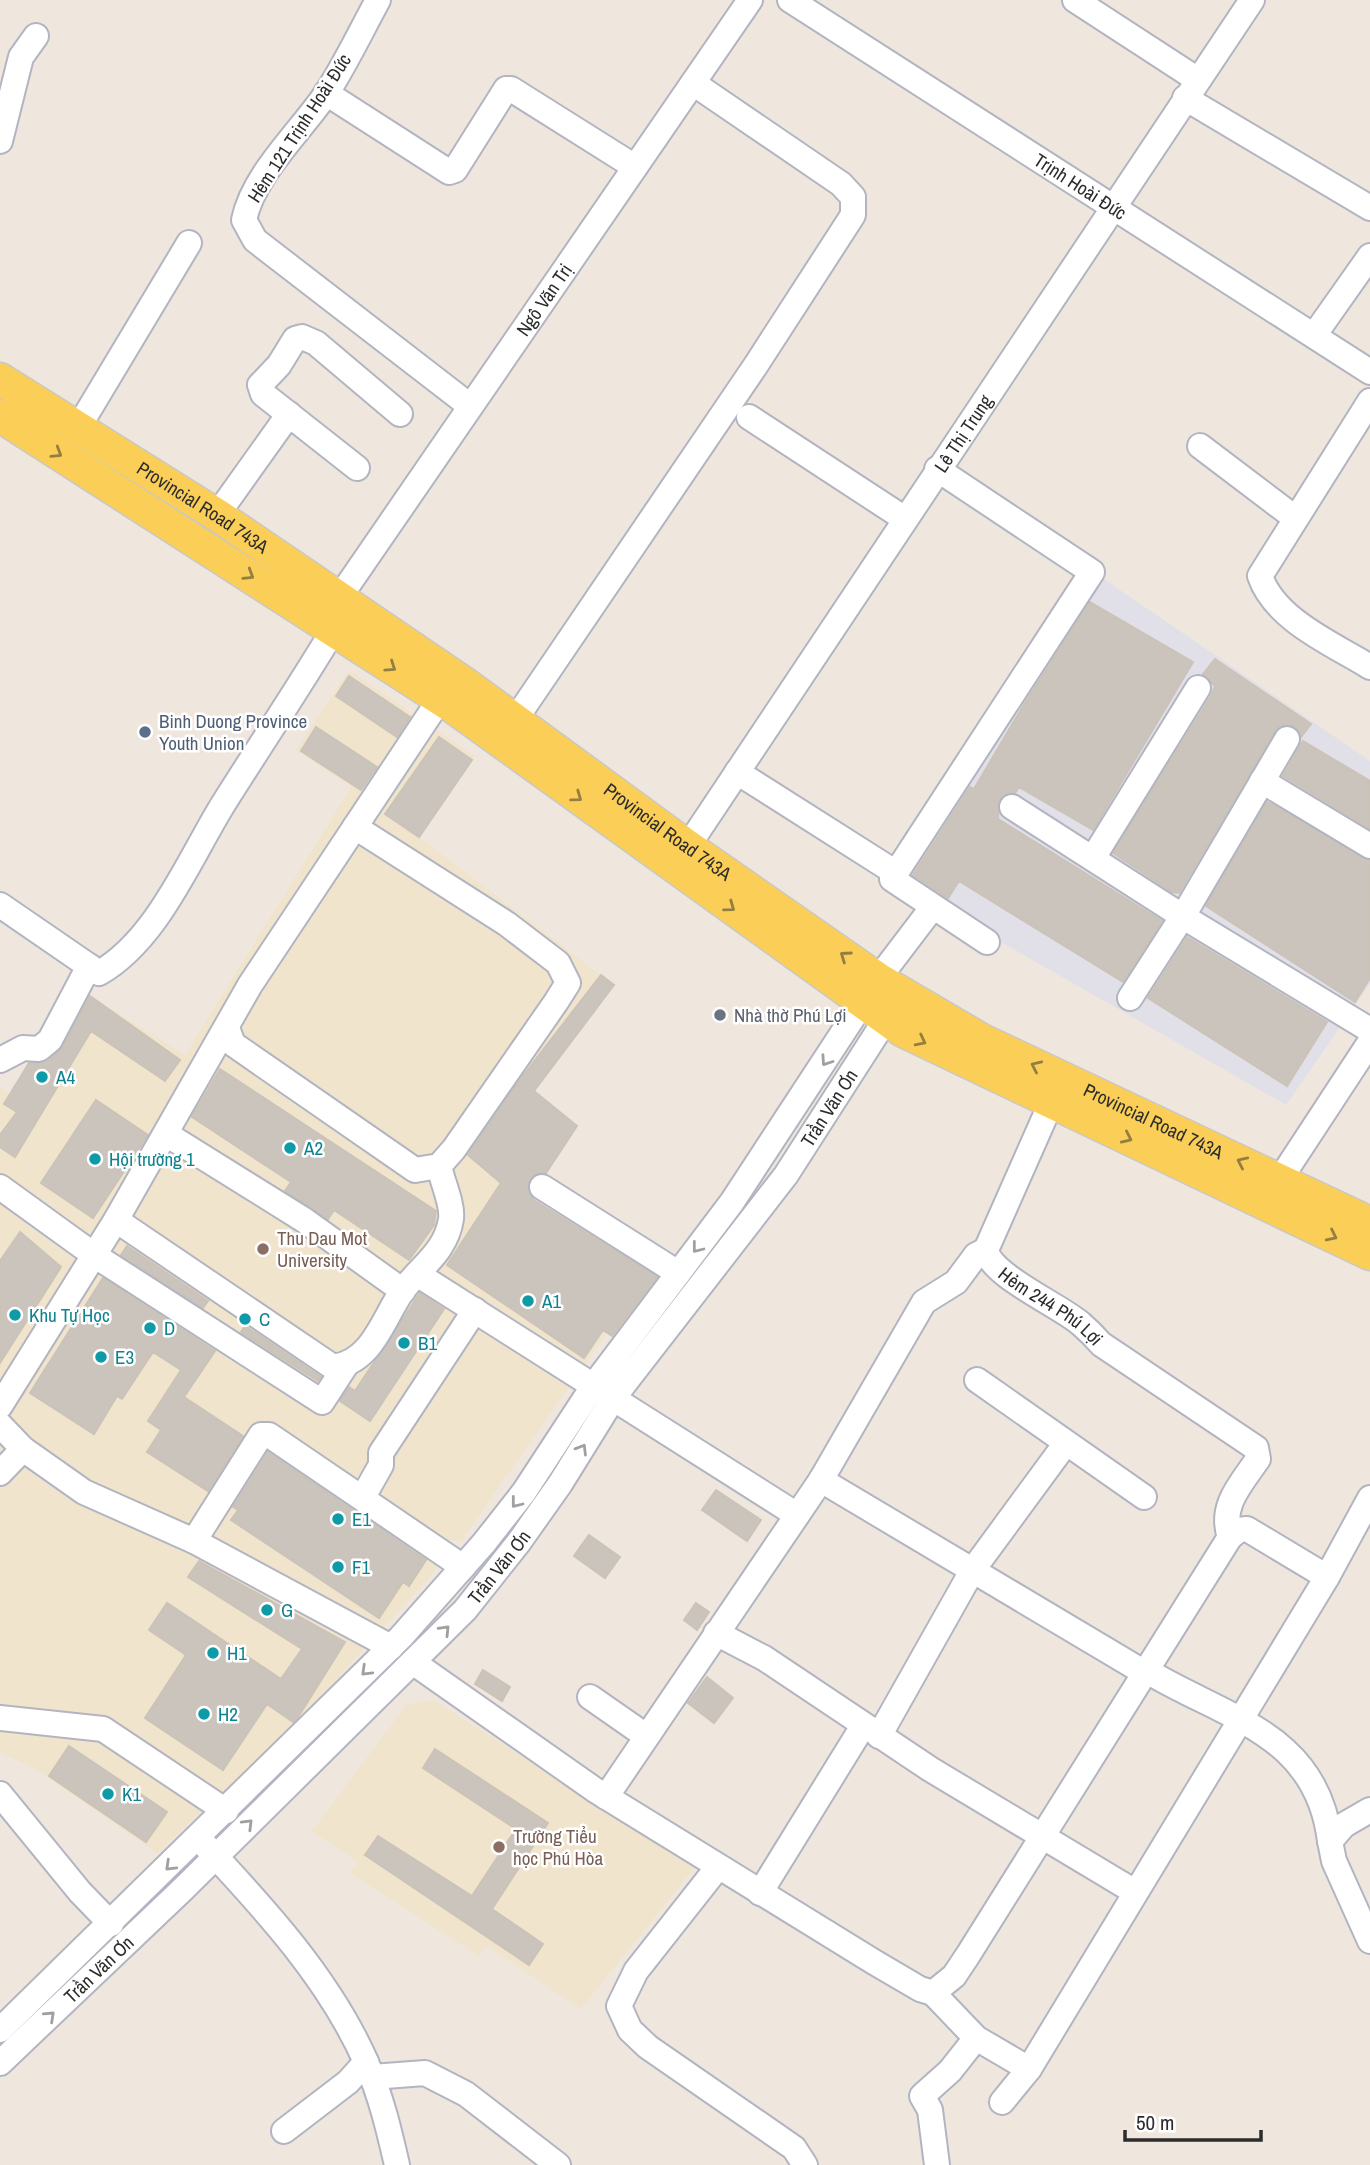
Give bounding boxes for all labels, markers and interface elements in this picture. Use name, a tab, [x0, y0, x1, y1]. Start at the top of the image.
street label: Hẻm 121 Trịnh Hoài Đức	[241, 48, 357, 207]
street label: Trịnh Hoài Đức	[1029, 147, 1132, 226]
street label: Ngô Văn Trị	[510, 258, 578, 341]
street label: Lê Thị Trung	[928, 389, 999, 477]
one-way arrow	[50, 445, 63, 458]
street label: Provincial Road 743A	[132, 455, 274, 560]
one-way arrow	[242, 567, 255, 580]
one-way arrow	[383, 658, 396, 671]
place label: Binh Duong Province Youth Union	[159, 708, 307, 756]
marker: Binh Duong Province Youth Union	[137, 724, 153, 740]
street label: Provincial Road 743A	[599, 777, 737, 887]
one-way arrow	[569, 789, 582, 801]
one-way arrow	[722, 899, 735, 911]
one-way arrow	[840, 952, 853, 964]
place label: Nhà thờ Phú Lợi	[734, 1002, 847, 1028]
marker: Nhà thờ Phú Lợi	[712, 1007, 728, 1023]
one-way arrow	[914, 1032, 926, 1046]
one-way arrow	[821, 1053, 834, 1066]
one-way arrow	[1031, 1060, 1043, 1074]
place label: A4	[55, 1064, 75, 1090]
street label: Trần Văn Ơn	[794, 1064, 864, 1152]
marker: A4	[34, 1069, 50, 1085]
street label: Provincial Road 743A	[1079, 1077, 1228, 1165]
one-way arrow	[1120, 1129, 1132, 1143]
place label: A2	[303, 1135, 323, 1161]
marker: A2	[282, 1140, 298, 1156]
place label: Hội trường 1	[109, 1146, 195, 1172]
marker: Hội trường 1	[87, 1151, 103, 1167]
one-way arrow	[1237, 1156, 1249, 1170]
place label: Thu Dau Mot University	[277, 1225, 368, 1273]
one-way arrow	[1325, 1228, 1337, 1242]
one-way arrow	[692, 1240, 705, 1253]
marker: Thu Dau Mot University	[255, 1241, 271, 1257]
street label: Hẻm 244 Phú Lợi	[993, 1261, 1109, 1351]
place label: A1	[541, 1288, 561, 1314]
marker: A1	[520, 1293, 536, 1309]
place label: Khu Tự Học	[29, 1302, 110, 1328]
place label: C	[259, 1306, 270, 1332]
marker: Khu Tự Học	[7, 1307, 23, 1323]
marker: C	[237, 1311, 253, 1327]
place label: D	[164, 1315, 175, 1341]
marker: D	[142, 1320, 158, 1336]
place label: B1	[418, 1330, 437, 1356]
marker: B1	[396, 1335, 412, 1351]
place label: E3	[115, 1344, 134, 1370]
marker: E3	[93, 1349, 109, 1365]
one-way arrow	[574, 1444, 587, 1457]
one-way arrow	[511, 1495, 524, 1507]
place label: E1	[352, 1506, 371, 1532]
marker: E1	[330, 1511, 346, 1527]
street label: Trần Văn Ơn	[462, 1525, 536, 1609]
place label: F1	[352, 1554, 371, 1580]
marker: F1	[330, 1559, 346, 1575]
place label: G	[281, 1597, 293, 1623]
marker: G	[259, 1602, 275, 1618]
one-way arrow	[437, 1625, 450, 1638]
place label: H1	[227, 1640, 247, 1666]
marker: H1	[205, 1645, 221, 1661]
one-way arrow	[362, 1662, 375, 1675]
place label: H2	[218, 1701, 238, 1727]
marker: H2	[196, 1706, 212, 1722]
place label: K1	[122, 1781, 141, 1807]
marker: K1	[100, 1786, 116, 1802]
one-way arrow	[240, 1820, 253, 1833]
place label: Trường Tiểu học Phú Hòa	[513, 1823, 603, 1871]
marker: Trường Tiểu học Phú Hòa	[491, 1839, 507, 1855]
one-way arrow	[166, 1857, 179, 1870]
street label: Trần Văn Ơn	[58, 1930, 139, 2009]
one-way arrow	[41, 2012, 54, 2025]
scale bar	[1125, 2098, 1262, 2142]
text: 50 m	[1136, 2108, 1174, 2137]

